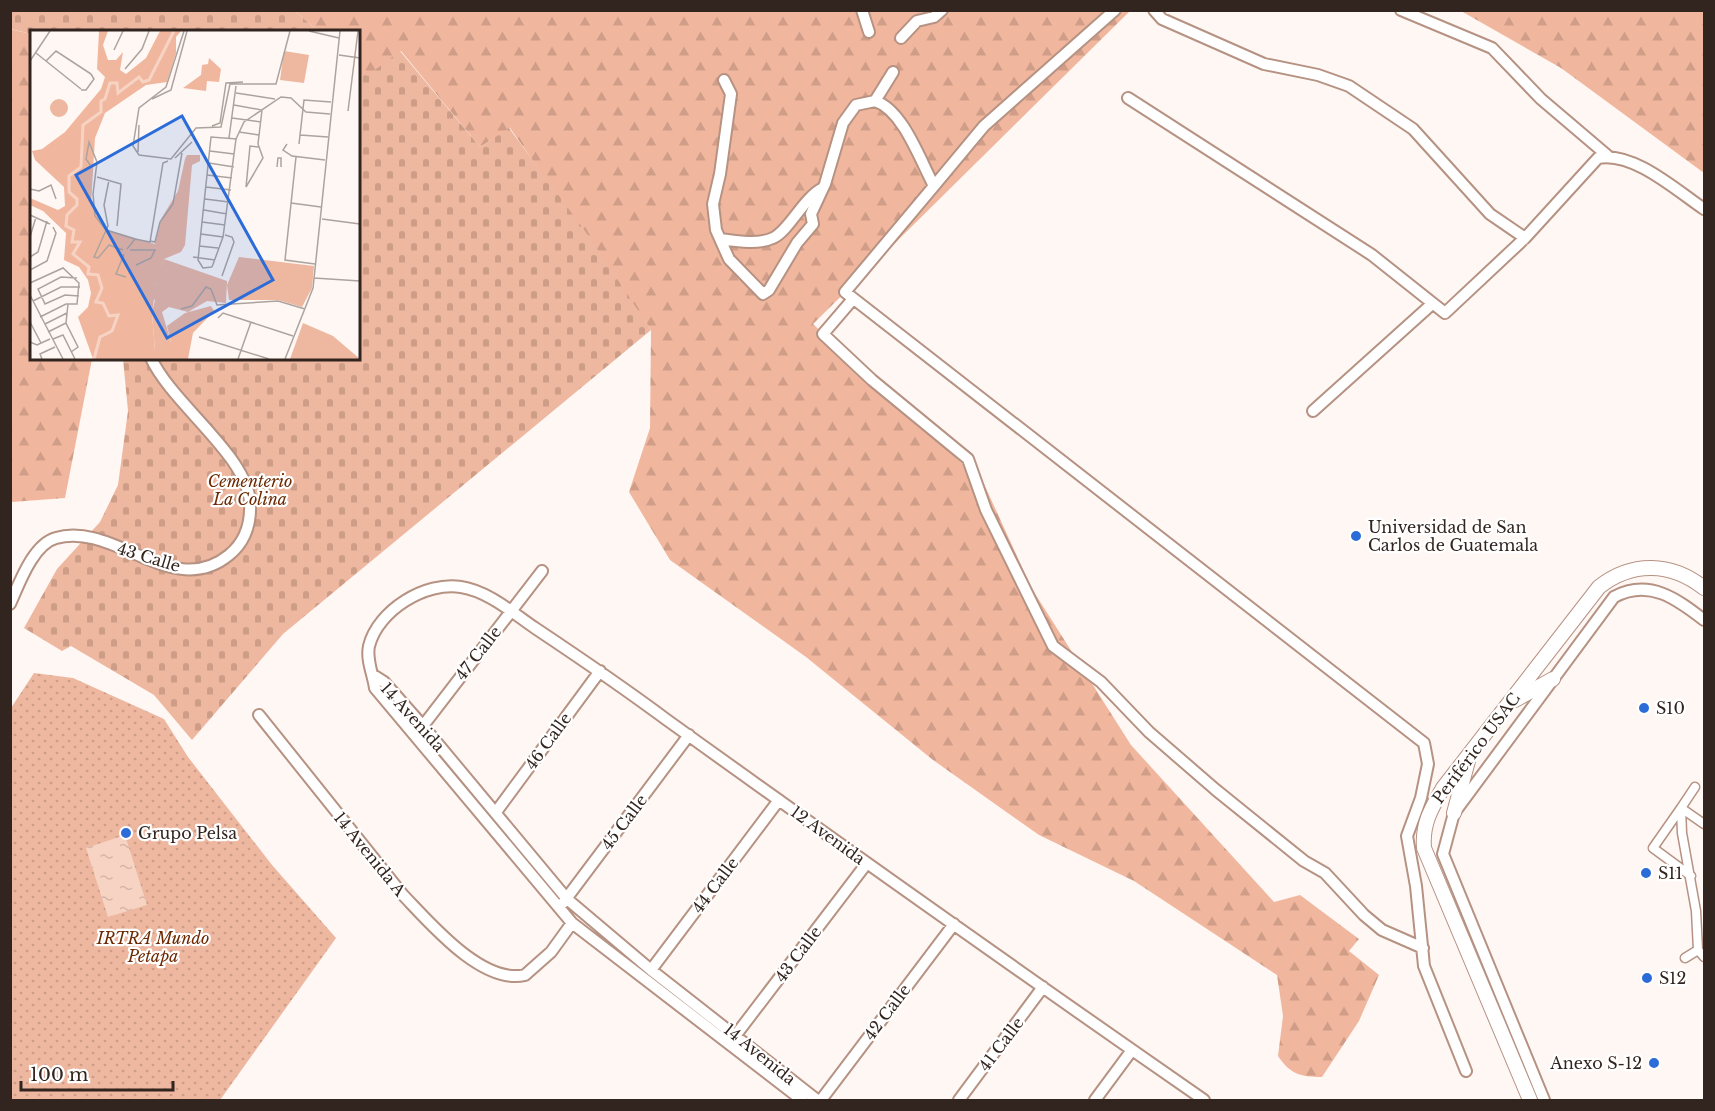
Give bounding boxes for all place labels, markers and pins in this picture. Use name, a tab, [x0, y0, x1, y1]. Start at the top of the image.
place label: Universidad de San Carlos de Guatemala	[1368, 517, 1538, 555]
marker: Universidad de San Carlos de Guatemala	[1349, 529, 1363, 543]
place label: S10	[1656, 698, 1685, 718]
marker: S10	[1637, 701, 1651, 715]
place label: Grupo Pelsa	[138, 823, 237, 843]
marker: Grupo Pelsa	[119, 826, 133, 840]
place label: S11	[1658, 863, 1683, 883]
marker: S11	[1639, 866, 1653, 880]
place label: S12	[1659, 968, 1686, 988]
marker: S12	[1640, 971, 1654, 985]
place label: Anexo S-12	[1549, 1053, 1642, 1073]
marker: Anexo S-12	[1647, 1056, 1661, 1070]

